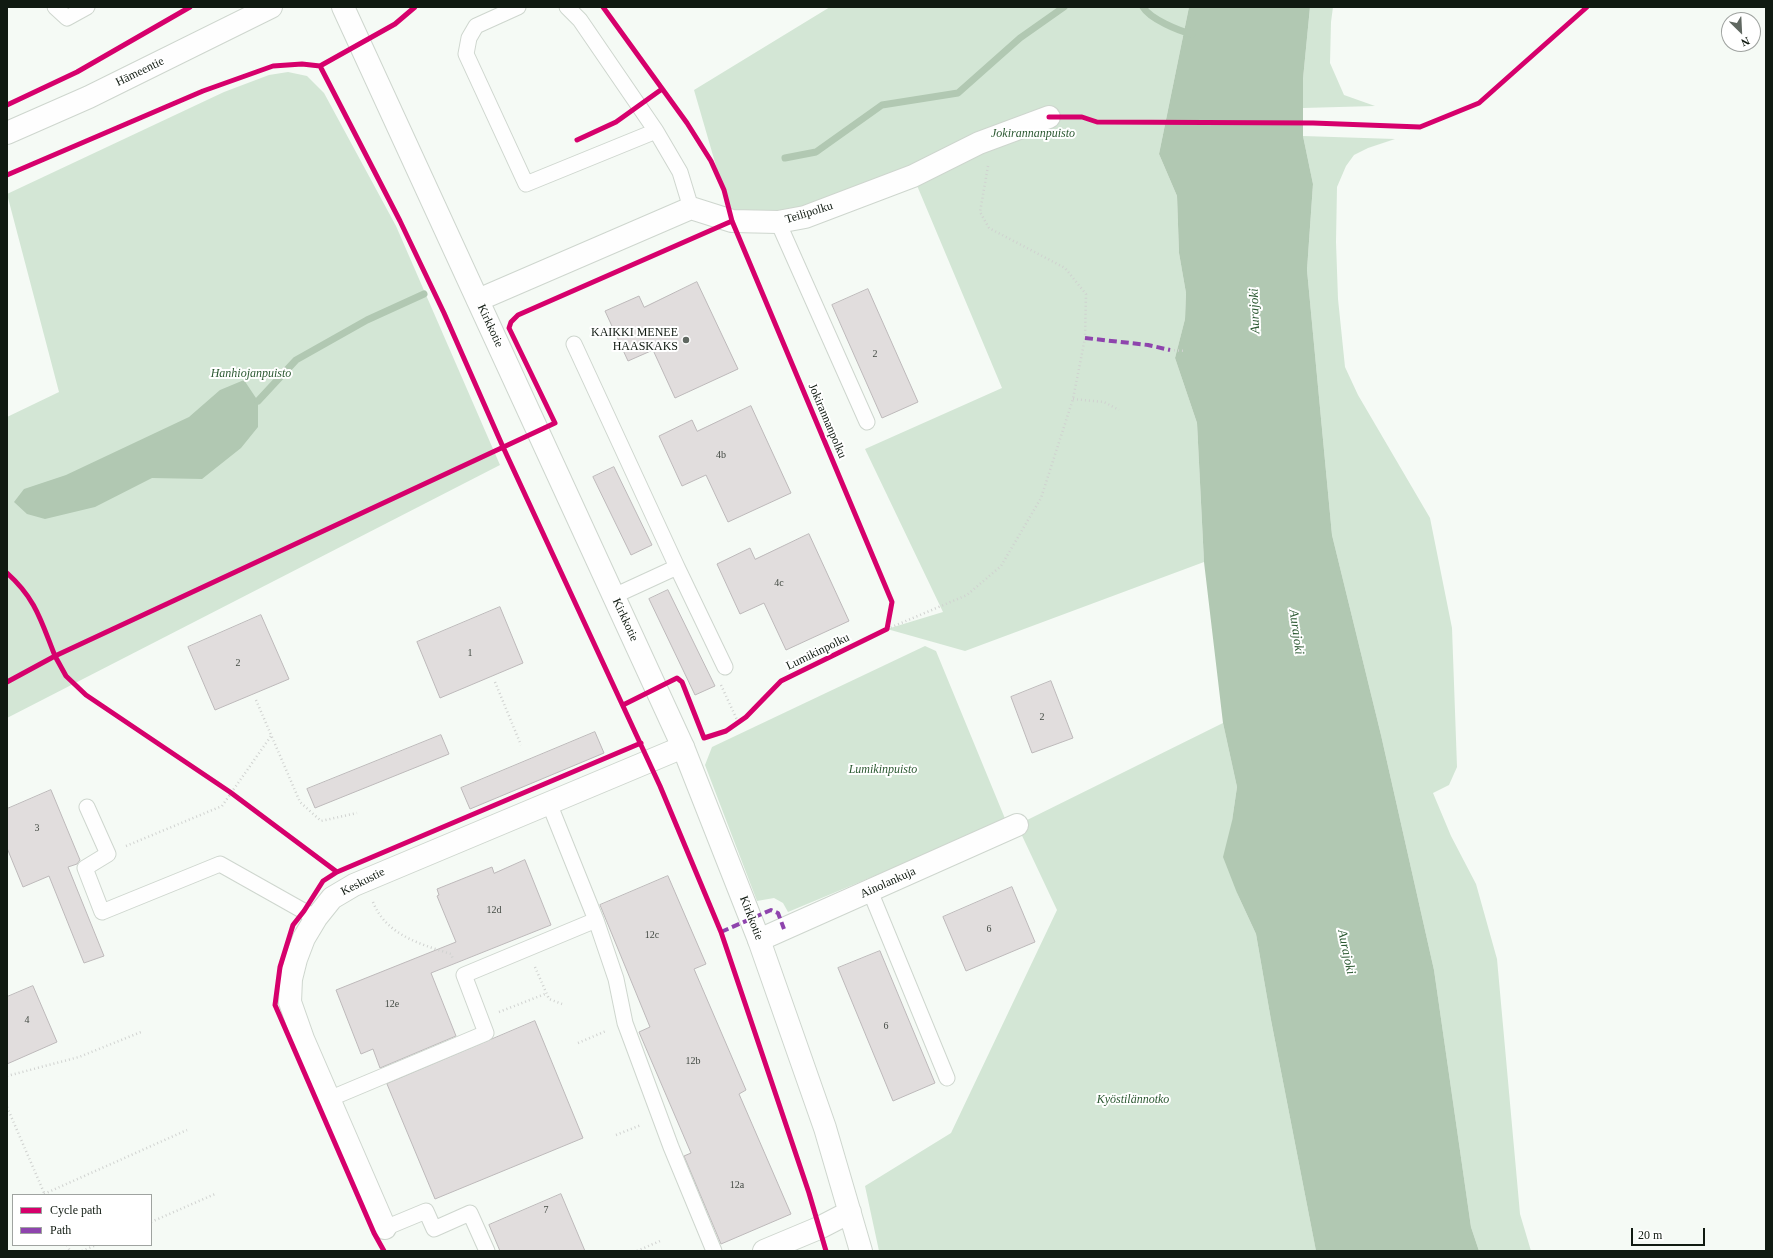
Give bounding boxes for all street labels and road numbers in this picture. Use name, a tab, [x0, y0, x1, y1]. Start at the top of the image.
street label: Hämeentie	[113, 54, 167, 90]
street label: Teilipolku	[783, 199, 835, 227]
street label: Kirkkotie	[474, 302, 506, 350]
street label: Jokirannanpolku	[805, 381, 849, 461]
street label: Kirkkotie	[609, 596, 641, 644]
street label: Lumikinpolku	[784, 630, 852, 674]
street label: Ainolankuja	[858, 864, 918, 902]
street label: Keskustie	[339, 865, 387, 899]
street label: Kirkkotie	[736, 894, 766, 942]

